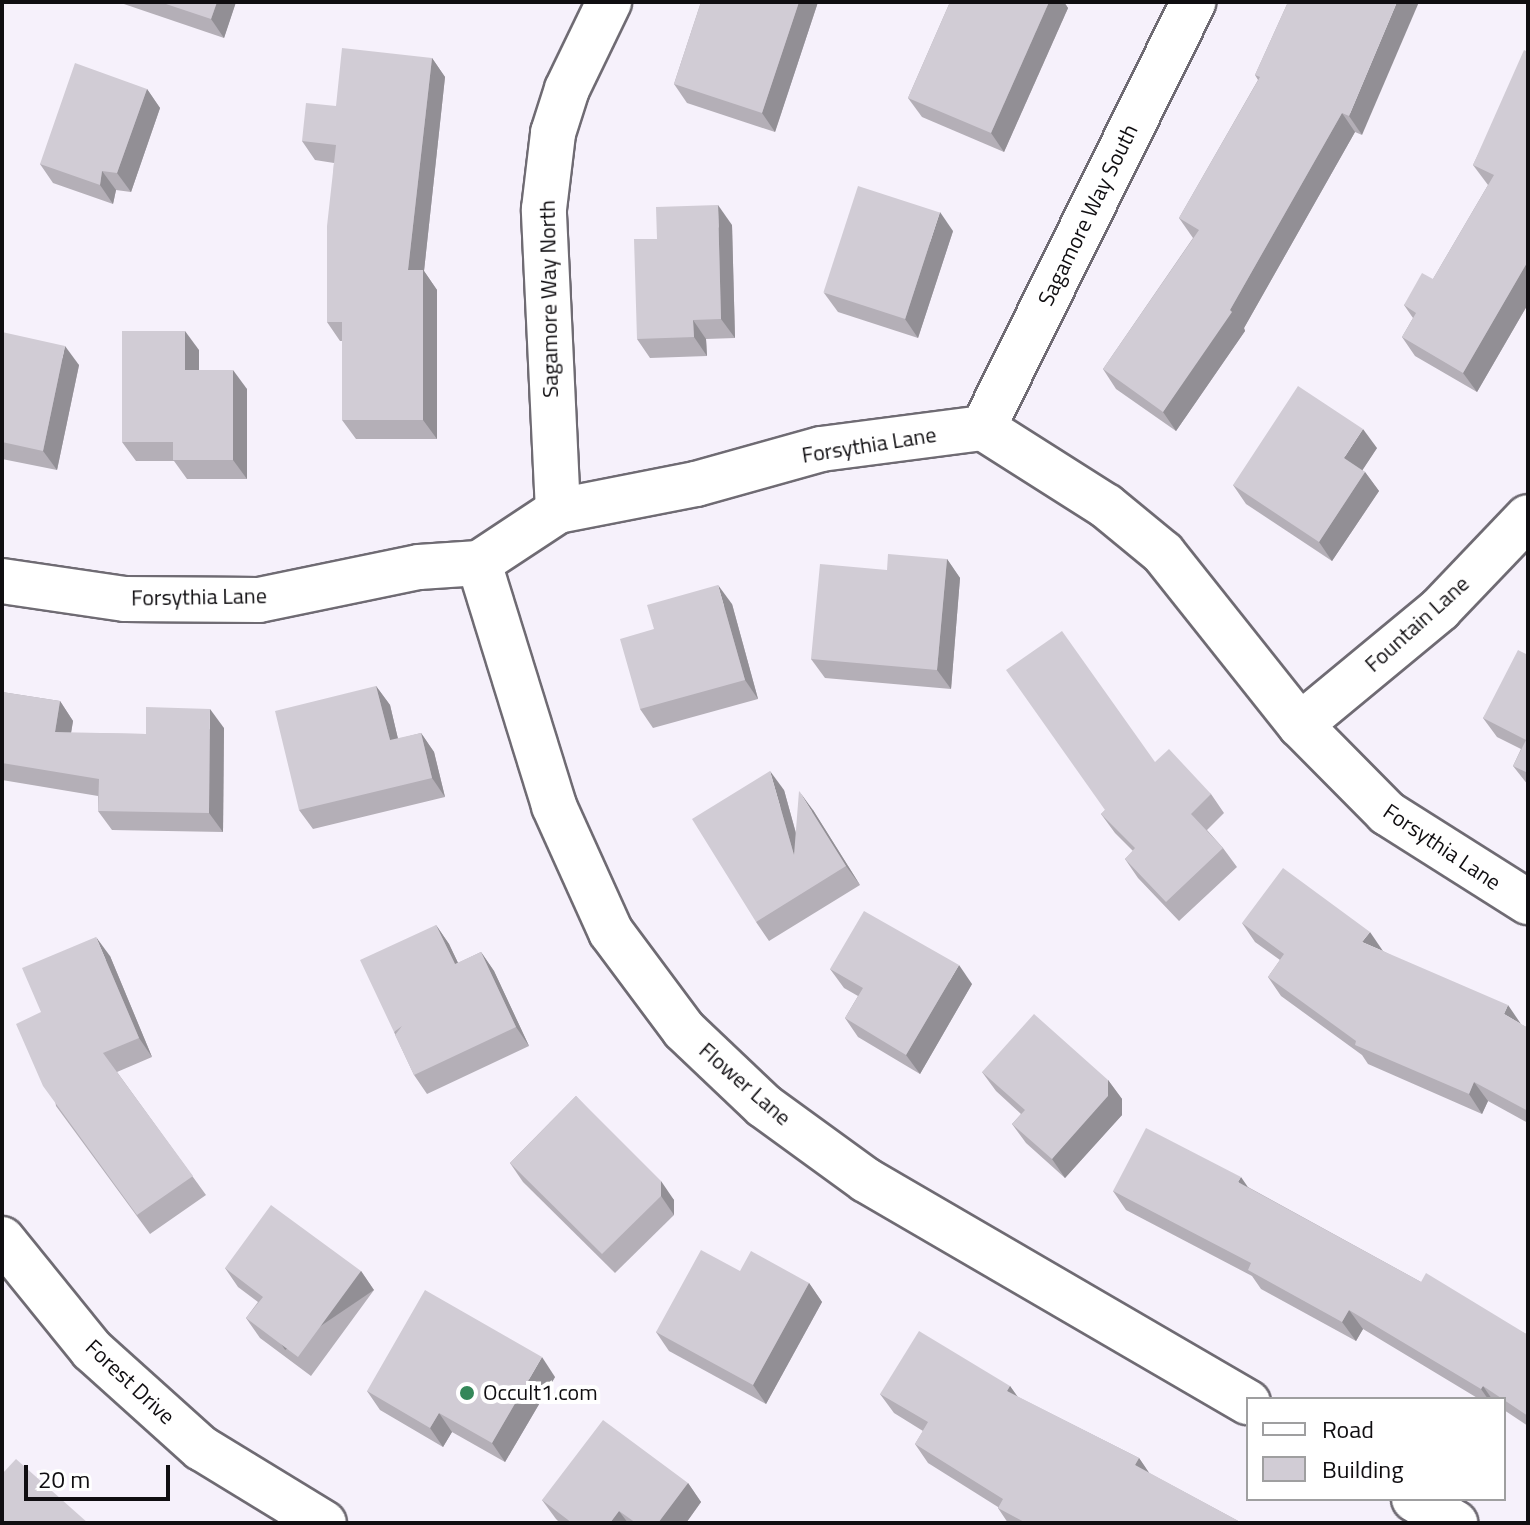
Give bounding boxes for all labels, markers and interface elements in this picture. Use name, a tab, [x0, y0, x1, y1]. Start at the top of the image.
street label: Sagamore Way South	[1033, 120, 1143, 310]
street label: Sagamore Way North	[534, 200, 564, 398]
street label: Forsythia Lane	[800, 421, 938, 469]
street label: Fountain Lane	[1360, 570, 1474, 678]
street label: Forsythia Lane	[131, 583, 267, 611]
street label: Forsythia Lane	[1378, 798, 1506, 896]
street label: Flower Lane	[694, 1037, 796, 1131]
street label: Forest Drive	[80, 1334, 180, 1430]
place label: Occult1.com	[483, 1380, 598, 1406]
marker: Occult1.com	[458, 1384, 476, 1402]
legend	[1246, 1397, 1506, 1501]
text: Road	[1322, 1411, 1374, 1447]
scale bar	[28, 1449, 174, 1499]
text: Building	[1322, 1451, 1404, 1487]
text: 20 m	[38, 1461, 90, 1497]

